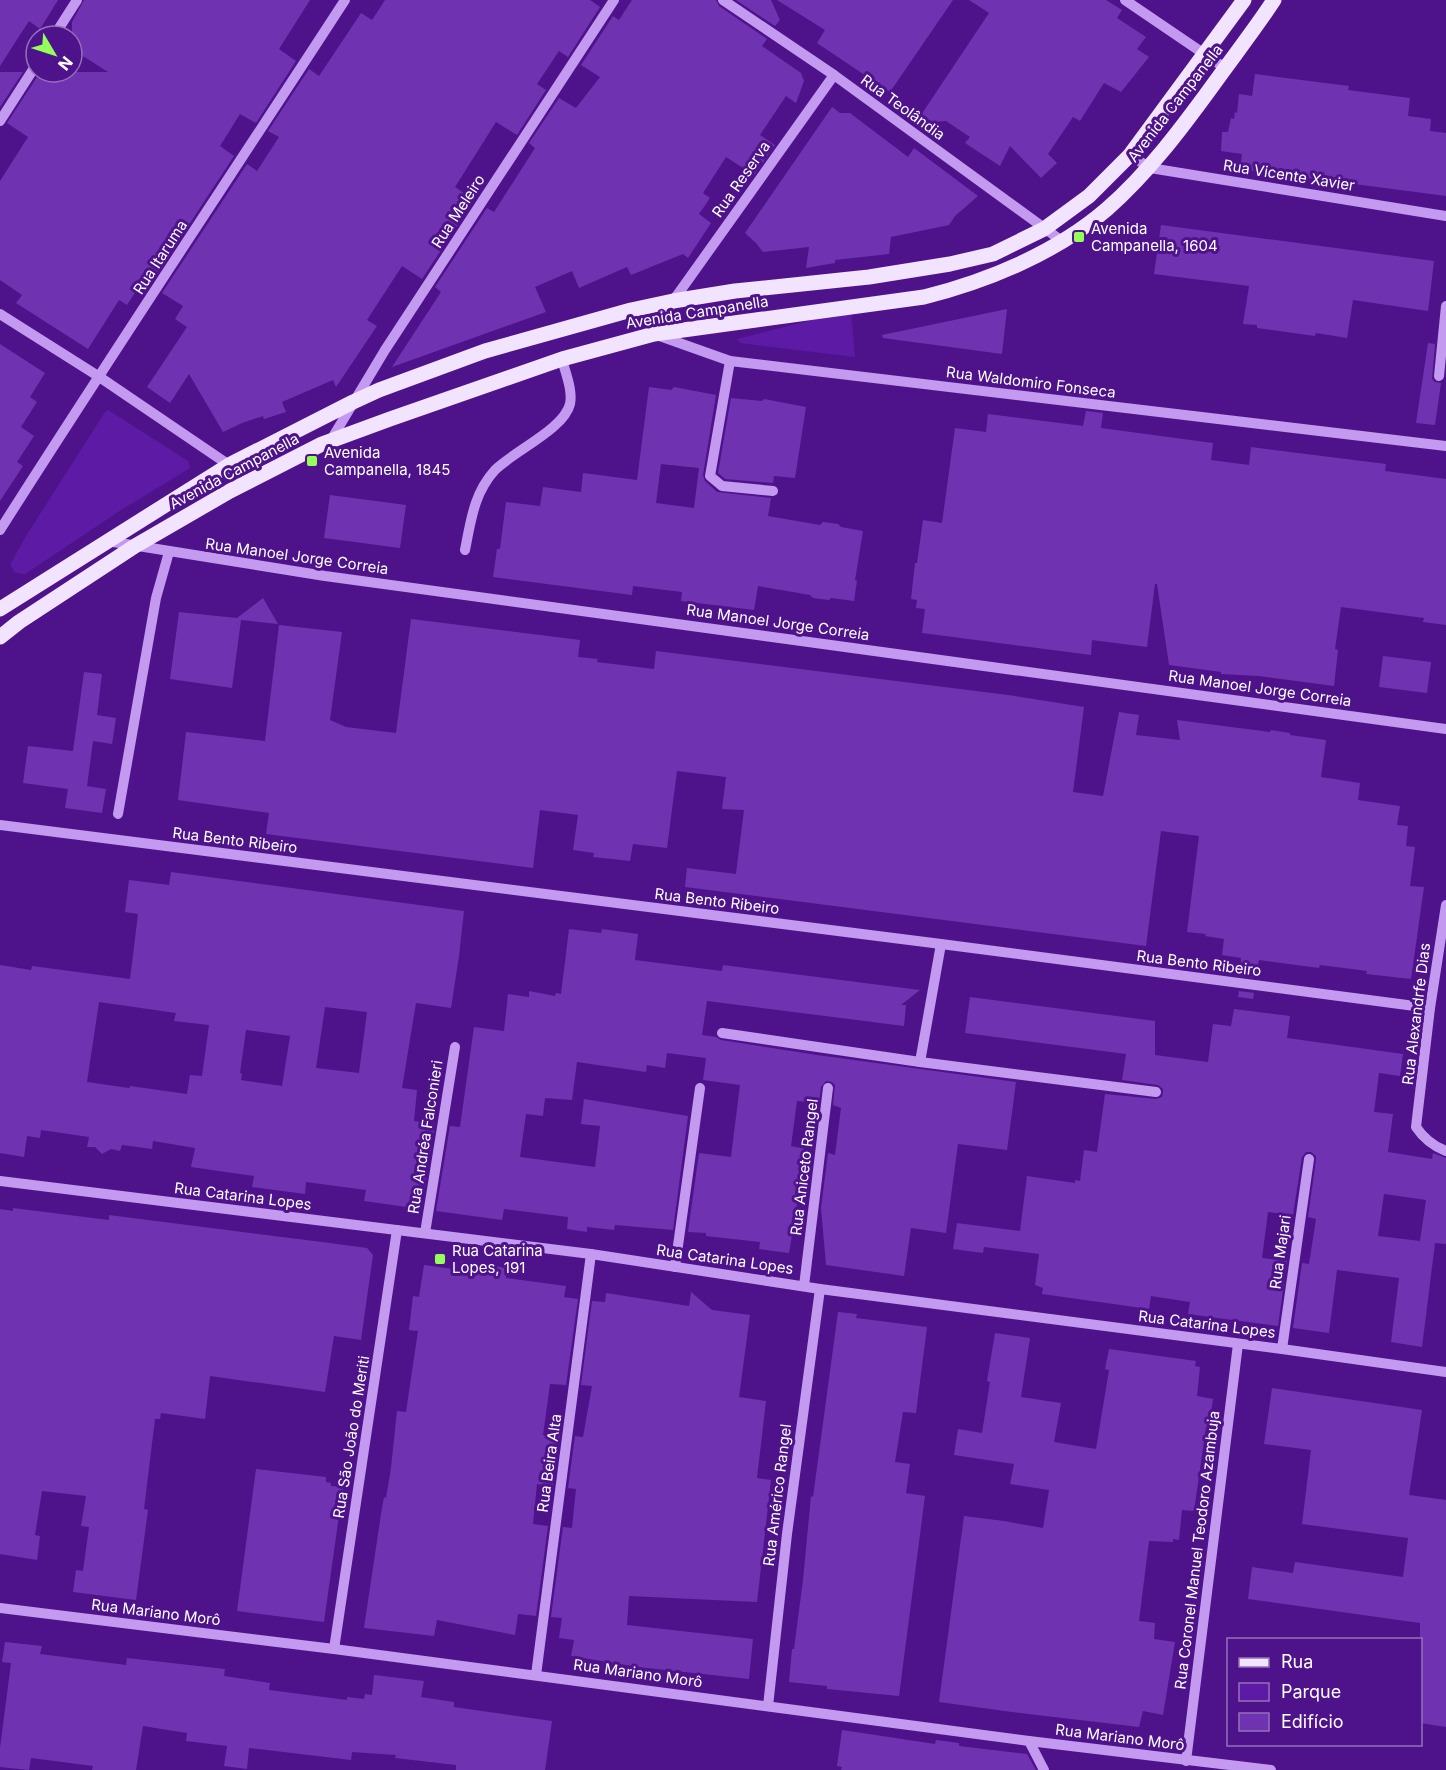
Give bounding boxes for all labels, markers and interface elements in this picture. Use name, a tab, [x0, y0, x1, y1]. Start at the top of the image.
north arrow	[24, 24, 84, 84]
street label: Avenida Campanella	[1123, 40, 1227, 166]
text: N	[54, 52, 77, 74]
street label: Rua Teolândia	[857, 70, 949, 144]
street label: Rua Reserva	[708, 137, 774, 221]
street label: Rua Vicente Xavier	[1222, 155, 1357, 195]
street label: Rua Meleiro	[427, 171, 489, 251]
street label: Rua Itaruma	[129, 216, 191, 298]
place label: Avenida Campanella, 1604	[1091, 219, 1218, 255]
marker: Avenida Campanella, 1604	[1072, 230, 1086, 244]
street label: Avenida Campanella	[624, 291, 770, 333]
street label: Rua Waldomiro Fonseca	[945, 362, 1117, 402]
street label: Avenida Campanella	[166, 429, 302, 513]
place label: Avenida Campanella, 1845	[324, 443, 450, 479]
marker: Avenida Campanella, 1845	[305, 454, 319, 468]
street label: Rua Manoel Jorge Correia	[204, 534, 390, 578]
street label: Rua Manoel Jorge Correia	[685, 600, 871, 644]
street label: Rua Manoel Jorge Correia	[1167, 666, 1353, 710]
street label: Rua Bento Ribeiro	[171, 823, 299, 857]
street label: Rua Bento Ribeiro	[653, 884, 781, 918]
street label: Rua Alexandrfe Dias	[1398, 942, 1434, 1086]
street label: Rua Bento Ribeiro	[1135, 946, 1263, 980]
street label: Rua Andréa Falconieri	[403, 1059, 447, 1215]
street label: Rua Aniceto Rangel	[786, 1097, 822, 1237]
street label: Rua Catarina Lopes	[173, 1178, 313, 1214]
street label: Rua Majari	[1265, 1214, 1295, 1290]
street label: Rua Catarina Lopes	[655, 1240, 795, 1278]
place label: Rua Catarina Lopes, 191	[452, 1241, 543, 1277]
marker: Rua Catarina Lopes, 191	[433, 1252, 447, 1266]
street label: Rua Catarina Lopes	[1137, 1306, 1277, 1342]
street label: Rua São João do Meriti	[329, 1354, 373, 1520]
street label: Rua Coronel Manuel Teodoro Azambuja	[1170, 1410, 1224, 1690]
street label: Rua Beira Alta	[533, 1413, 565, 1513]
street label: Rua Américo Rangel	[759, 1423, 795, 1567]
street label: Rua Mariano Morô	[90, 1595, 222, 1629]
legend	[1227, 1638, 1422, 1746]
text: Rua	[1281, 1651, 1313, 1672]
street label: Rua Mariano Morô	[572, 1655, 704, 1691]
text: Parque	[1281, 1681, 1341, 1702]
text: Edifício	[1281, 1711, 1344, 1732]
street label: Rua Mariano Morô	[1054, 1720, 1186, 1754]

